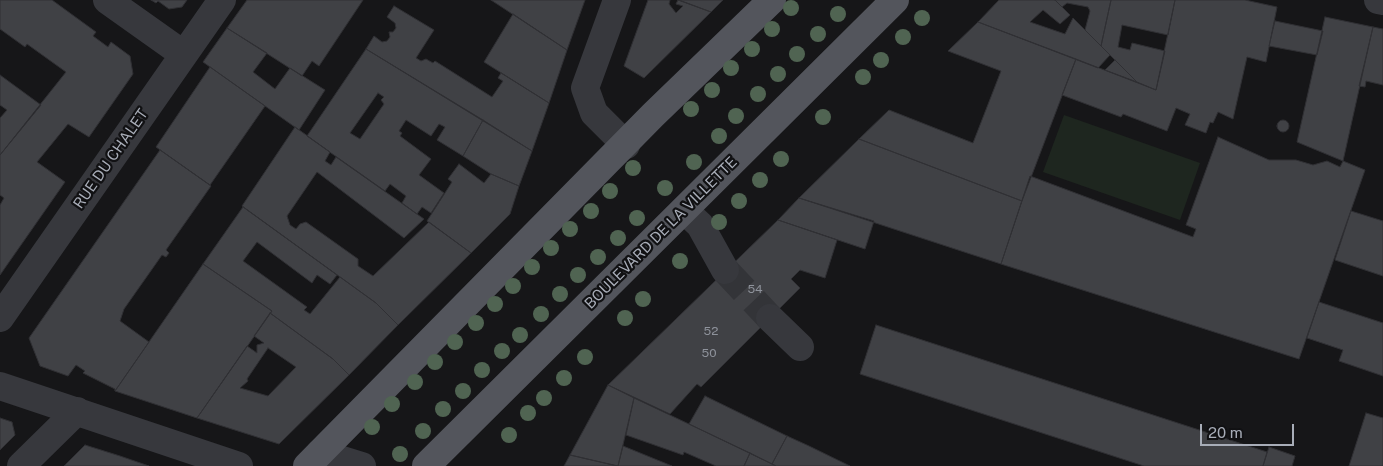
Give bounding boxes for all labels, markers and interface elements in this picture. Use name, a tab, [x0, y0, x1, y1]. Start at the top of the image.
street label: RUE DU CHALET	[70, 106, 152, 212]
street label: BOULEVARD DE LA VILLETTE	[581, 153, 741, 313]
house number: 54	[747, 282, 763, 296]
house number: 52	[704, 324, 718, 338]
house number: 50	[701, 346, 717, 360]
scale bar	[1203, 414, 1297, 446]
text: 20 m	[1208, 424, 1243, 441]

